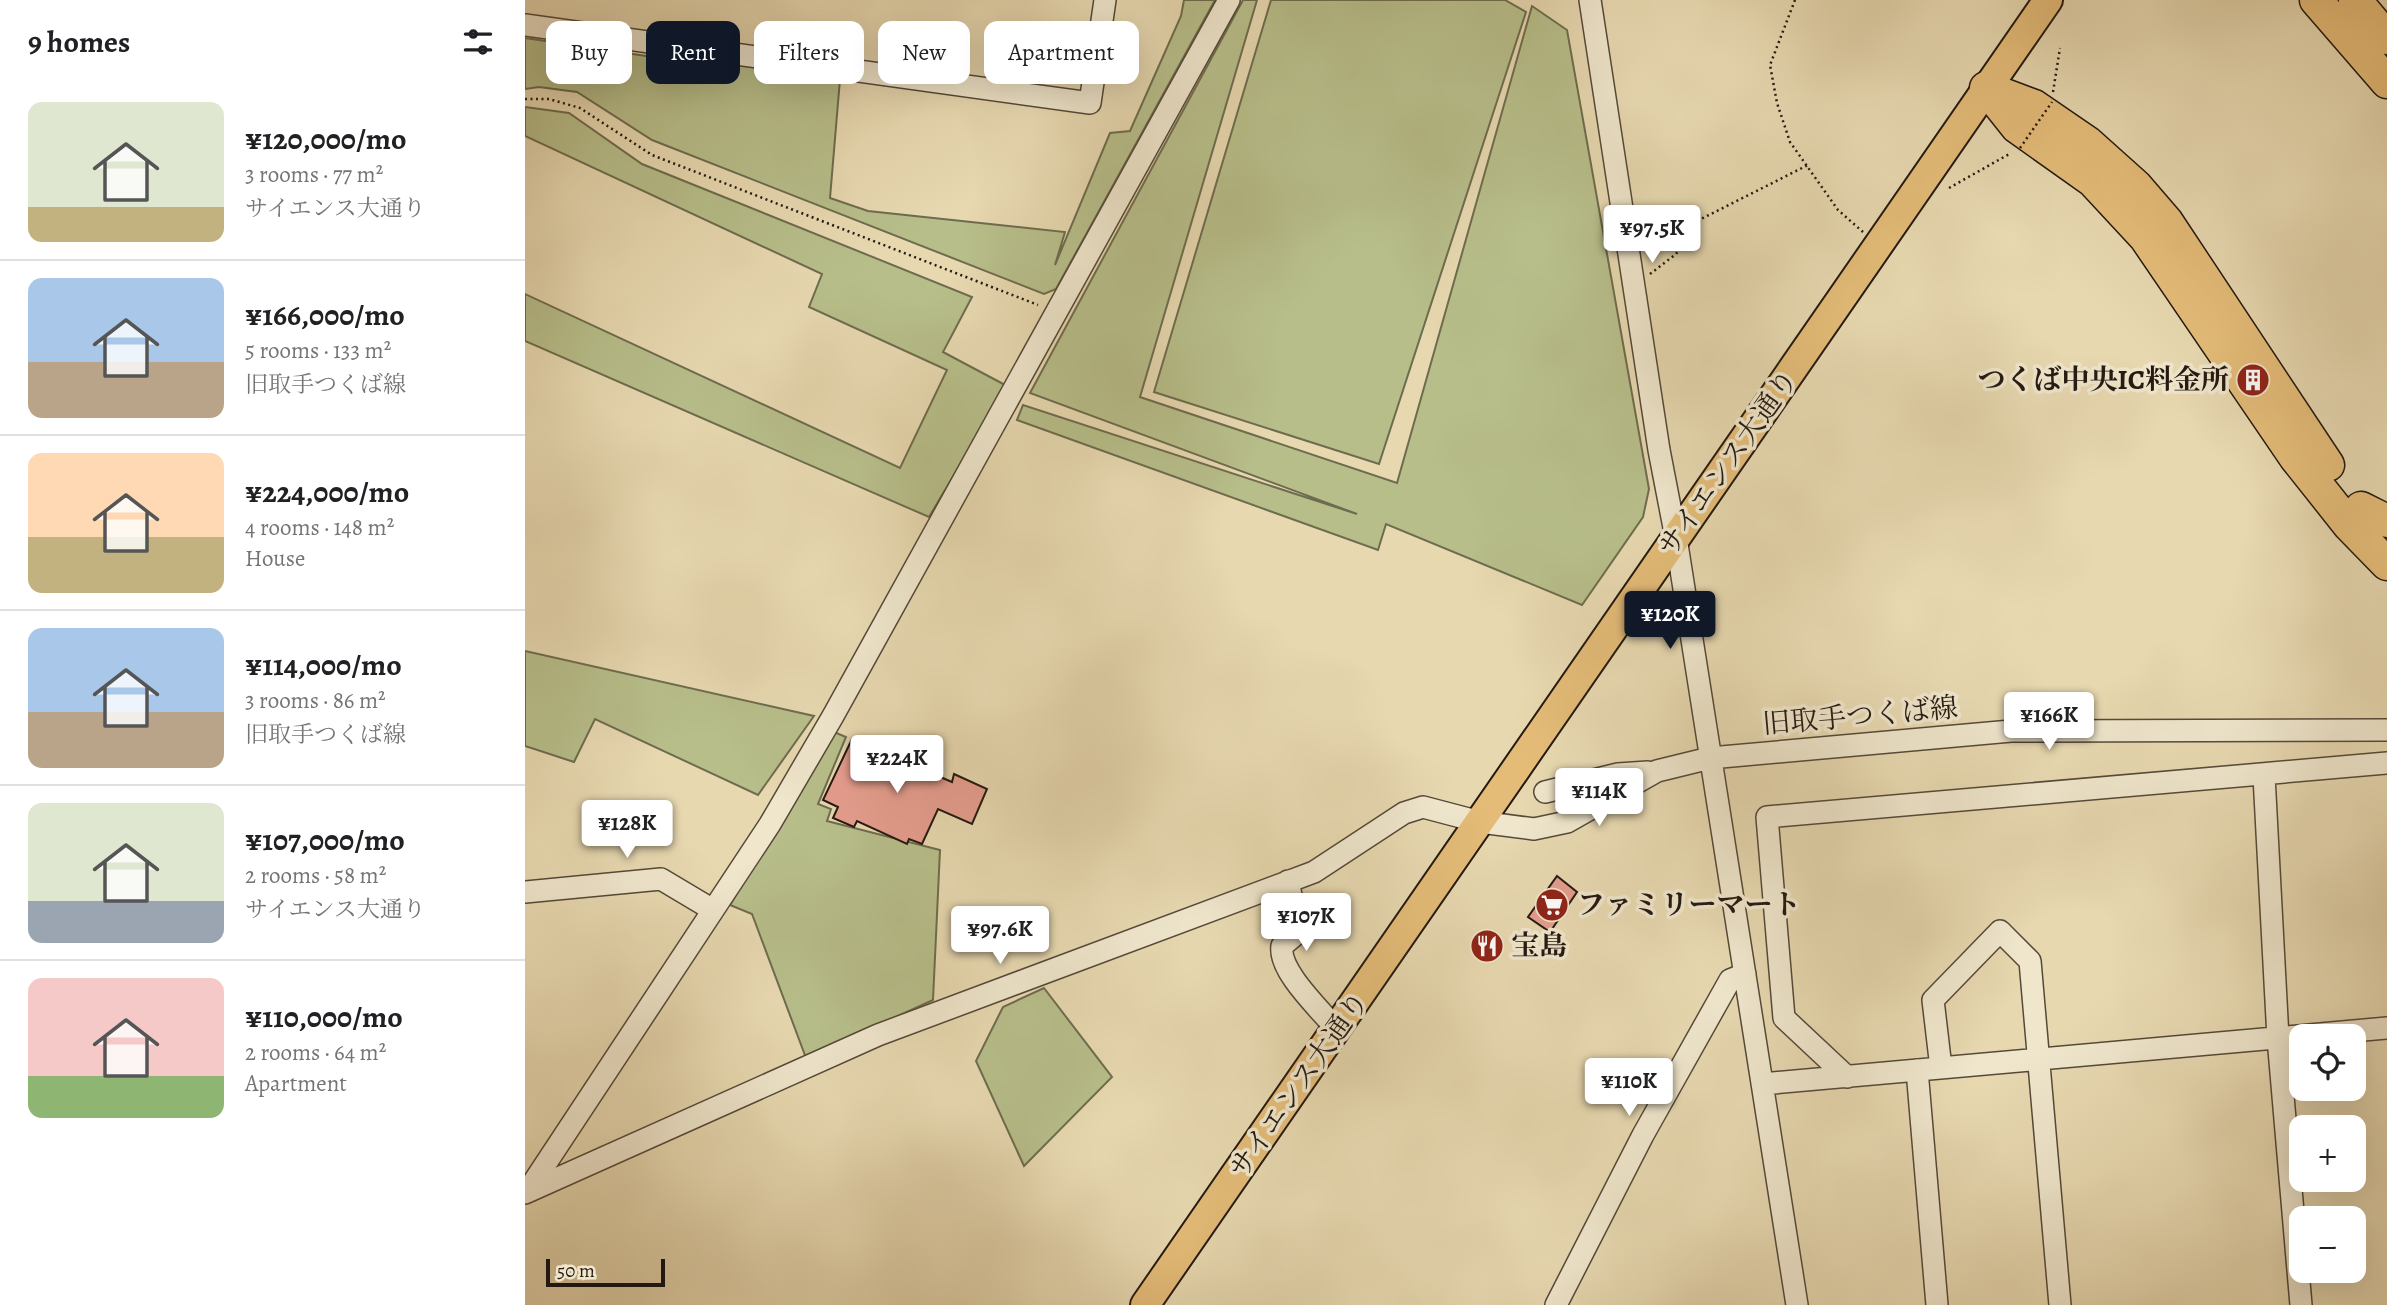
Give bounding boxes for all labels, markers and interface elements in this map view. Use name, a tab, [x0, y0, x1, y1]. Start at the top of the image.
chip: Buy	[546, 21, 632, 84]
chip: Rent	[646, 21, 740, 84]
chip: Filters	[754, 21, 864, 84]
chip: New	[878, 21, 970, 84]
chip: Apartment	[984, 21, 1139, 84]
text: 9 homes	[28, 22, 130, 62]
icon: filters	[459, 23, 497, 61]
text: ¥120,000/mo	[245, 119, 406, 159]
icon: home	[84, 130, 168, 214]
text: 3 rooms · 77 m²	[245, 159, 383, 190]
text: サイエンス大通り	[245, 193, 426, 224]
pin: ¥97.5K	[1595, 205, 1709, 265]
text: ¥97.5K	[1620, 212, 1684, 243]
text: ¥166,000/mo	[245, 295, 405, 335]
icon: home	[84, 306, 168, 390]
text: 5 rooms · 133 m²	[245, 335, 391, 366]
place label: つくば中央IC料金所	[1978, 361, 2229, 399]
building icon: つくば中央IC料金所	[2234, 361, 2272, 399]
street label: サイエンス大通り	[1649, 362, 1807, 564]
text: 旧取手つくば線	[245, 369, 406, 400]
text: ¥224,000/mo	[245, 472, 409, 512]
icon: home	[84, 481, 168, 565]
text: 4 rooms · 148 m²	[245, 512, 394, 543]
text: House	[245, 543, 305, 574]
pin: ¥120K	[1621, 592, 1719, 651]
text: ¥120K	[1640, 598, 1700, 629]
text: ¥114,000/mo	[245, 645, 402, 685]
icon: home	[84, 656, 168, 740]
text: 3 rooms · 86 m²	[245, 685, 386, 716]
street label: 旧取手つくば線	[1761, 689, 1959, 743]
pin: ¥166K	[2000, 692, 2098, 752]
text: ¥166K	[2020, 699, 2078, 730]
text: 旧取手つくば線	[245, 719, 406, 750]
pin: ¥224K	[848, 736, 946, 795]
text: ¥224K	[866, 742, 928, 773]
pin: ¥114K	[1550, 768, 1648, 828]
text: ¥114K	[1571, 775, 1627, 806]
pin: ¥128K	[578, 800, 676, 860]
text: ¥128K	[598, 807, 656, 838]
text: ¥107,000/mo	[245, 820, 405, 860]
icon: home	[84, 831, 168, 915]
text: 2 rooms · 58 m²	[245, 860, 386, 891]
supermarket icon: ファミリーマート	[1533, 886, 1571, 924]
place label: ファミリーマート	[1577, 886, 1800, 924]
text: サイエンス大通り	[245, 894, 426, 925]
pin: ¥107K	[1257, 894, 1355, 953]
text: ¥107K	[1277, 900, 1335, 931]
pin: ¥97.6K	[943, 906, 1057, 966]
text: ¥97.6K	[967, 913, 1033, 944]
restaurant icon: 宝島	[1468, 927, 1506, 965]
place label: 宝島	[1511, 927, 1567, 965]
street label: サイエンス大通り	[1220, 984, 1378, 1186]
text: ¥110,000/mo	[245, 997, 403, 1037]
icon: home	[84, 1006, 168, 1090]
map controls	[2289, 1024, 2366, 1283]
button: locate	[2289, 1024, 2366, 1101]
text: 2 rooms · 64 m²	[245, 1037, 386, 1068]
pin: ¥110K	[1580, 1058, 1678, 1118]
text: ¥110K	[1601, 1065, 1657, 1096]
text: Apartment	[245, 1068, 347, 1099]
button: +	[2289, 1115, 2366, 1192]
button: −	[2289, 1206, 2366, 1283]
scale bar	[546, 1256, 665, 1288]
text: 50 m	[557, 1258, 595, 1284]

